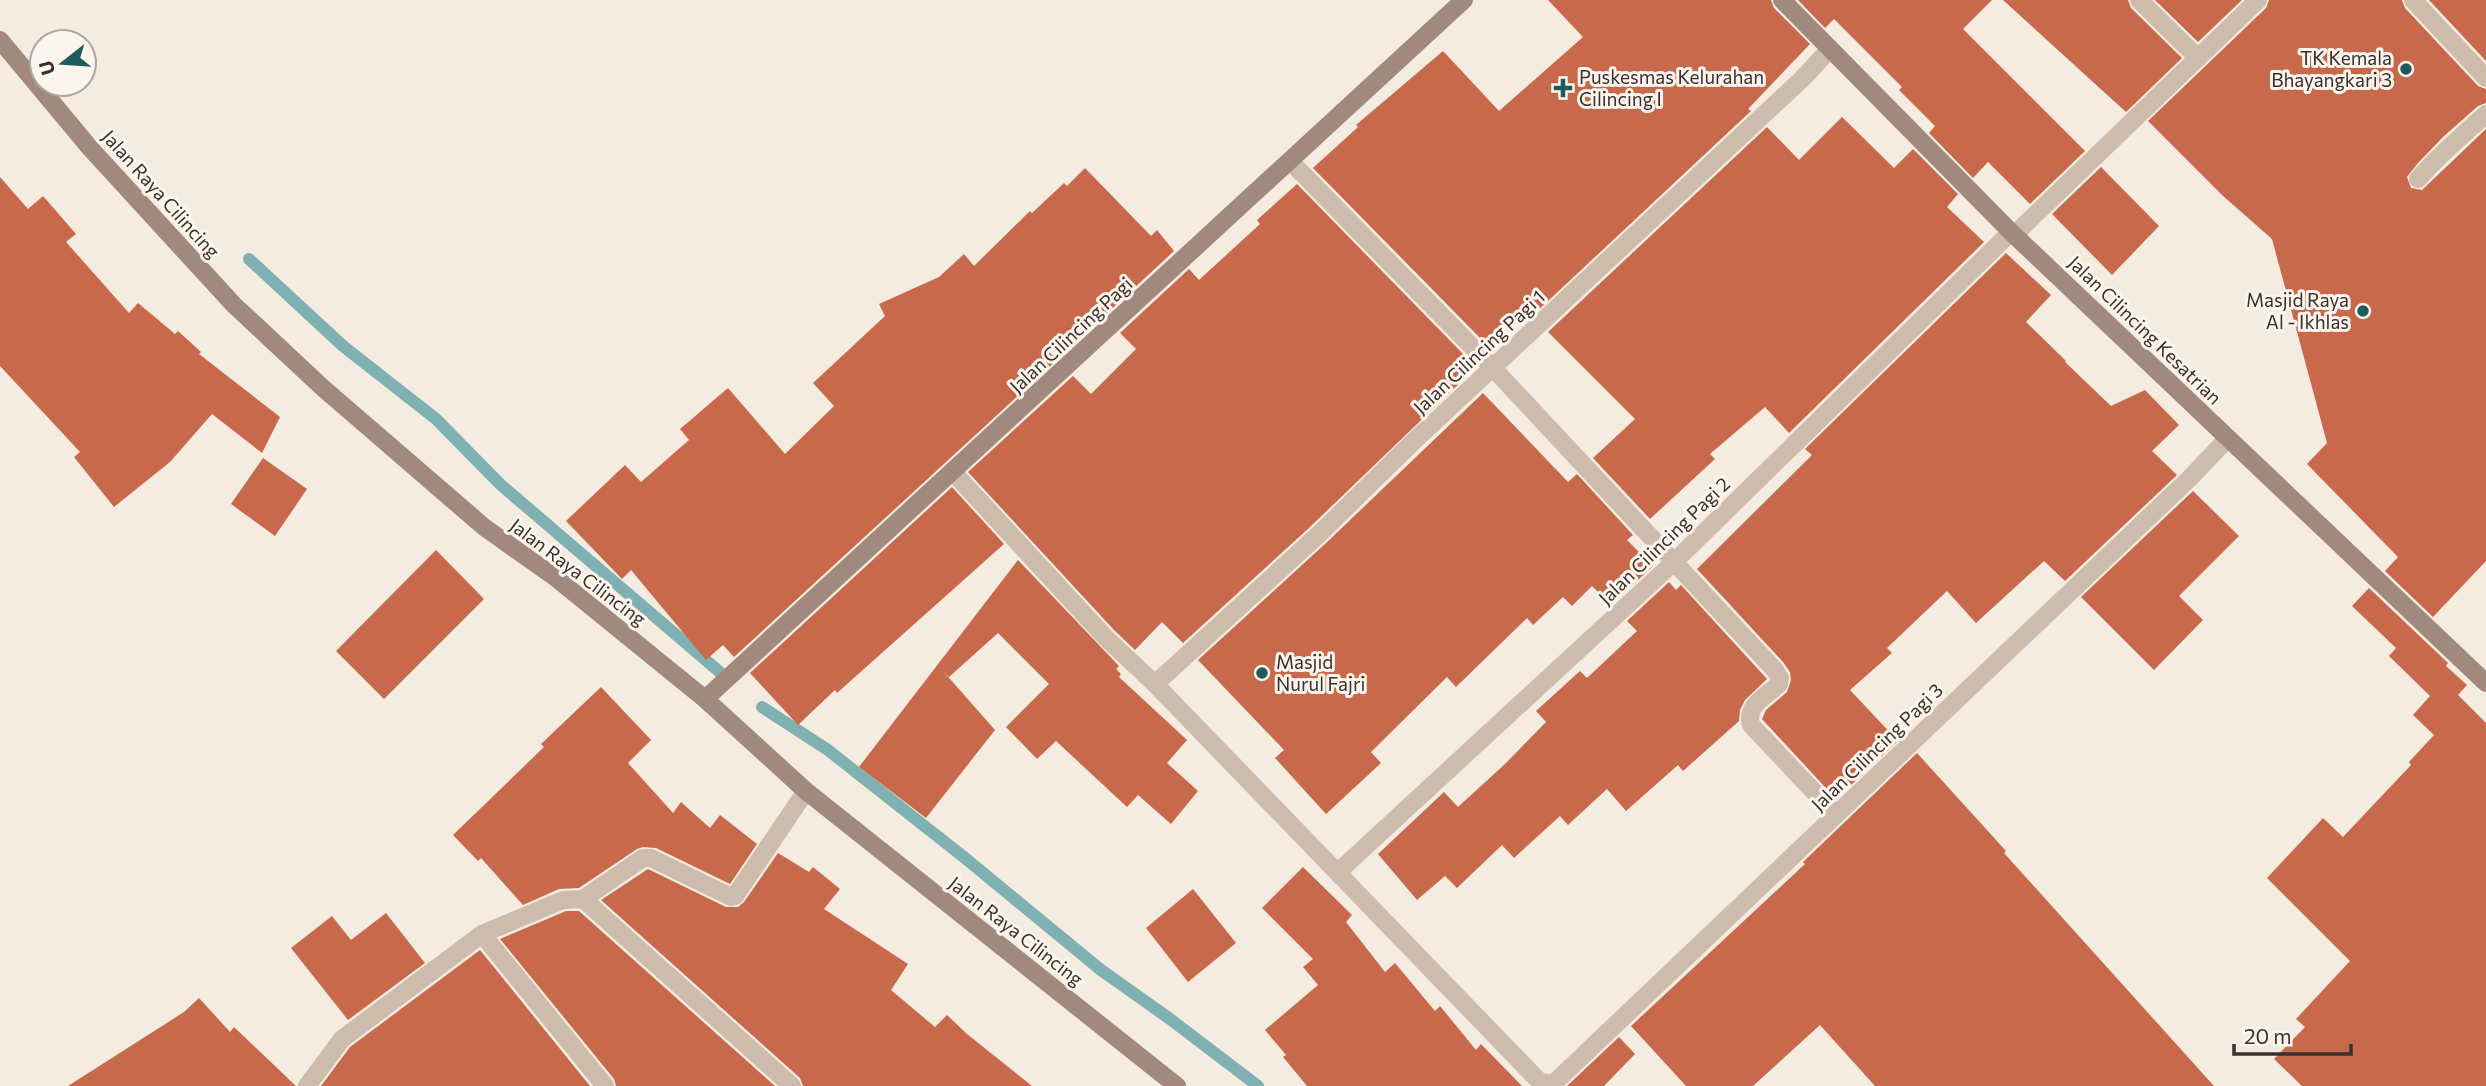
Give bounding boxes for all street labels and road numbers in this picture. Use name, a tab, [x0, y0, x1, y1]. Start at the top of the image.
street label: Jalan Raya Cilincing	[98, 125, 225, 262]
street label: Jalan Cilincing Kesatrian	[2064, 250, 2227, 409]
street label: Jalan Cilincing Pagi	[1005, 272, 1137, 397]
street label: Jalan Cilincing Pagi 1	[1408, 285, 1549, 418]
street label: Jalan Cilincing Pagi 2	[1593, 472, 1734, 609]
street label: Jalan Raya Cilincing	[506, 513, 651, 630]
street label: Jalan Cilincing Pagi 3	[1806, 678, 1947, 815]
street label: Jalan Raya Cilincing	[944, 871, 1088, 990]

